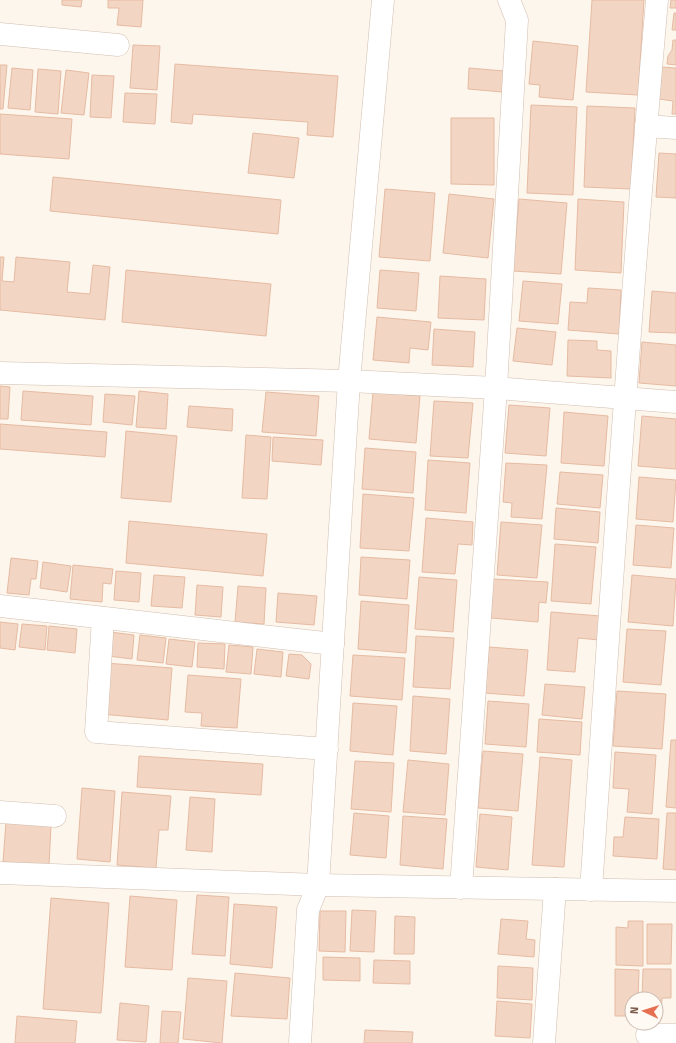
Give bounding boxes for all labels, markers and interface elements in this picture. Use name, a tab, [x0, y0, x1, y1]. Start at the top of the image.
north arrow	[624, 991, 664, 1031]
text: N	[628, 1006, 641, 1014]

